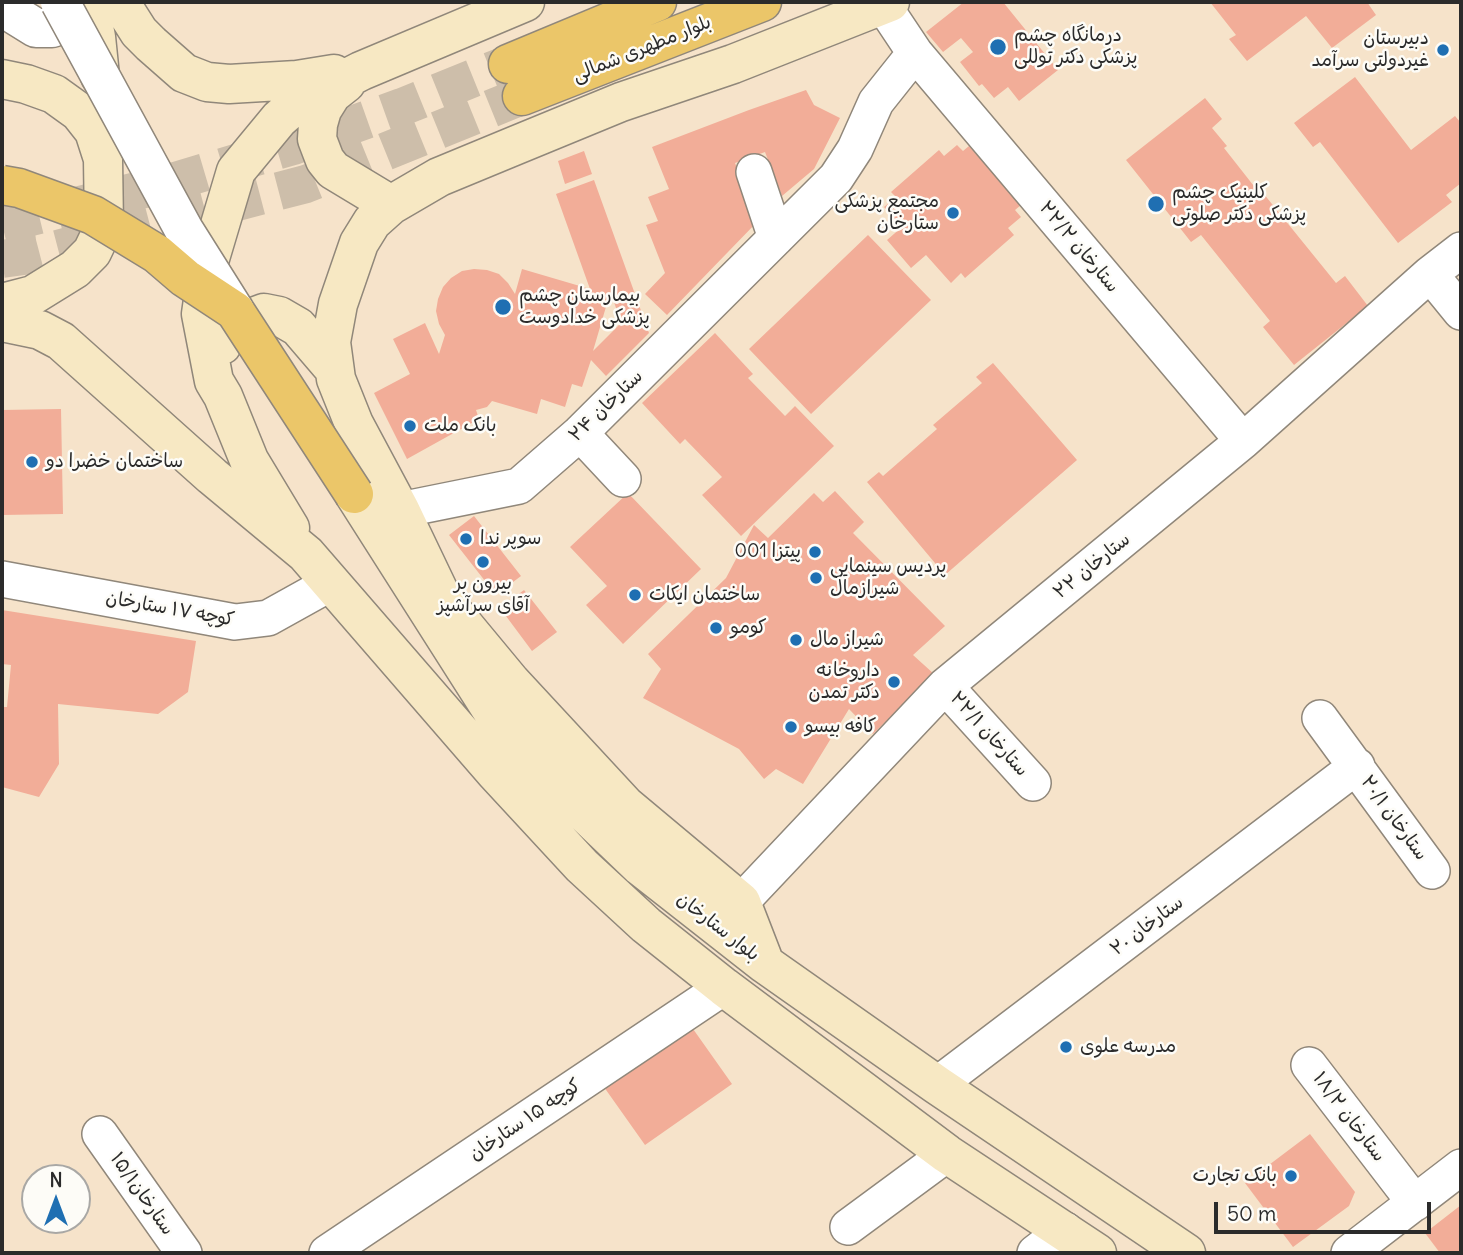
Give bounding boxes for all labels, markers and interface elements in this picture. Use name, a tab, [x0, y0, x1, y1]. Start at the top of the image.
street label: بلوار مطهرى شمالى	[569, 11, 715, 87]
place label: درمانگاه چشم پزشكی دكتر توللی	[1014, 25, 1138, 69]
place label: دبیرستان غیردولتی سرآمد	[1311, 28, 1429, 72]
marker: درمانگاه چشم پزشكی دكتر توللی	[988, 37, 1008, 57]
marker: دبیرستان غیردولتی سرآمد	[1435, 42, 1451, 58]
place label: کلینیک چشم پزشکی دکتر صلوتی	[1172, 182, 1306, 226]
place label: مجتمع پزشکی ستارخان	[834, 191, 939, 235]
marker: کلینیک چشم پزشکی دکتر صلوتی	[1146, 194, 1166, 214]
street label: ۲۲/۲ ستارخان	[1034, 197, 1124, 297]
marker: مجتمع پزشکی ستارخان	[945, 205, 961, 221]
place label: بیمارستان چشم پزشکی خدادوست	[519, 285, 650, 329]
marker: بیمارستان چشم پزشکی خدادوست	[493, 297, 513, 317]
street label: ۲۴ ستارخان	[564, 365, 648, 447]
place label: بانک ملت	[424, 415, 496, 437]
marker: بانک ملت	[402, 418, 418, 434]
place label: ساختمان خضرا دو	[46, 451, 183, 473]
marker: ساختمان خضرا دو	[24, 454, 40, 470]
place label: سوپر ندا	[480, 528, 541, 550]
street label: ۲۲ ستارخان	[1049, 528, 1135, 604]
marker: سوپر ندا	[458, 531, 474, 547]
place label: پیتزا 001	[734, 541, 801, 563]
marker: پیتزا 001	[807, 544, 823, 560]
marker: بیرون بر آقای سرآشپز	[475, 554, 491, 570]
place label: پردیس سینمایی شیرازمال	[830, 556, 946, 600]
marker: پردیس سینمایی شیرازمال	[808, 570, 824, 586]
place label: بیرون بر آقای سرآشپز	[437, 573, 529, 617]
place label: ساختمان ایکات	[649, 584, 760, 606]
street label: کوچه ۱۷ ستارخان	[104, 586, 236, 632]
marker: ساختمان ایکات	[627, 587, 643, 603]
place label: کومو	[730, 617, 767, 639]
marker: کومو	[708, 620, 724, 636]
place label: شیراز مال	[810, 629, 884, 651]
marker: شیراز مال	[788, 632, 804, 648]
place label: داروخانه دکتر تمدن	[809, 660, 880, 704]
marker: داروخانه دکتر تمدن	[886, 674, 902, 690]
street label: ۲۲/۱ ستارخان	[945, 687, 1033, 781]
place label: کافه بیسو	[805, 716, 876, 738]
marker: کافه بیسو	[783, 719, 799, 735]
street label: ۲۰/۱ ستارخان	[1356, 771, 1432, 865]
street label: بلوار ستارخان	[672, 888, 764, 966]
street label: ۲۰ ستارخان	[1106, 891, 1188, 961]
place label: مدرسه علوی	[1080, 1036, 1176, 1058]
marker: مدرسه علوی	[1058, 1039, 1074, 1055]
street label: ۱۸/۲ ستارخان	[1308, 1068, 1390, 1166]
street label: کوچه ۱۵ ستارخان	[465, 1074, 585, 1166]
street label: ستارخان۱۵/۱	[105, 1148, 179, 1240]
north arrow	[21, 1164, 91, 1234]
place label: بانک تجارت	[1192, 1165, 1277, 1187]
text: N	[49, 1168, 63, 1192]
marker: بانک تجارت	[1283, 1168, 1299, 1184]
scale bar	[1218, 1188, 1435, 1232]
text: 50 m	[1227, 1200, 1276, 1227]

